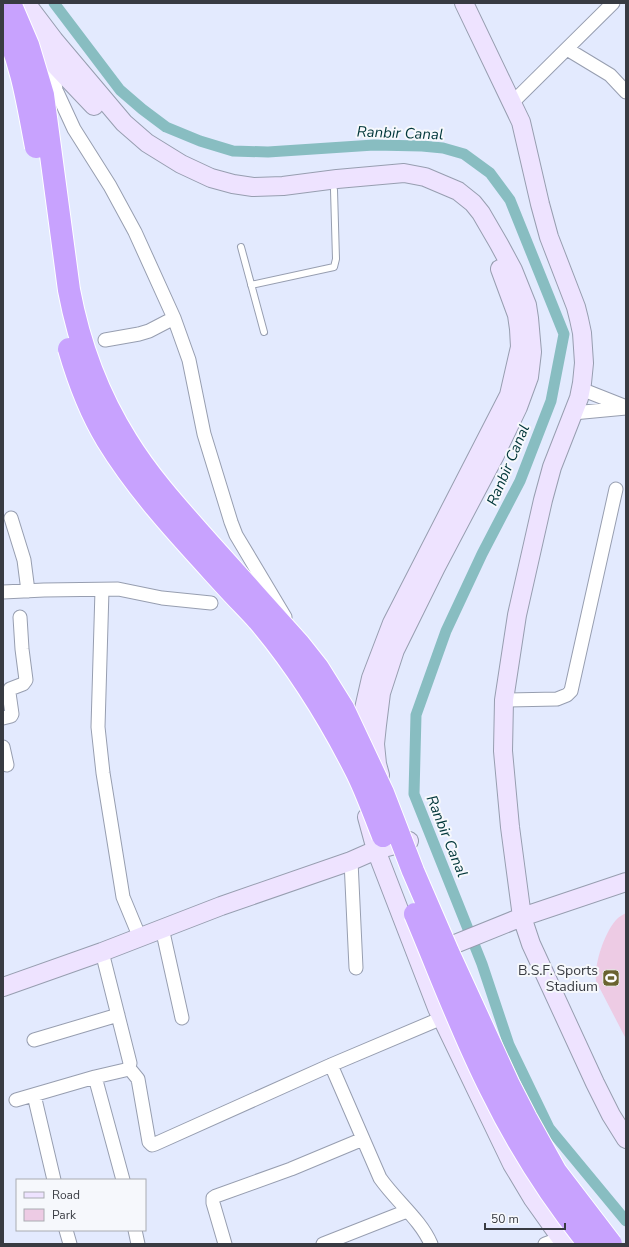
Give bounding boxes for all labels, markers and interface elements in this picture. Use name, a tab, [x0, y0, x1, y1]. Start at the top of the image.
water label: Ranbir Canal	[356, 121, 444, 145]
water label: Ranbir Canal	[482, 421, 534, 509]
water label: Ranbir Canal	[422, 792, 472, 880]
place label: B.S.F. Sports Stadium	[518, 961, 598, 996]
sports icon: B.S.F. Sports Stadium	[601, 968, 621, 988]
legend	[16, 1179, 146, 1231]
text: Road	[52, 1187, 80, 1203]
scale bar	[485, 1205, 565, 1231]
text: Park	[52, 1207, 77, 1223]
text: 50 m	[491, 1211, 519, 1227]

